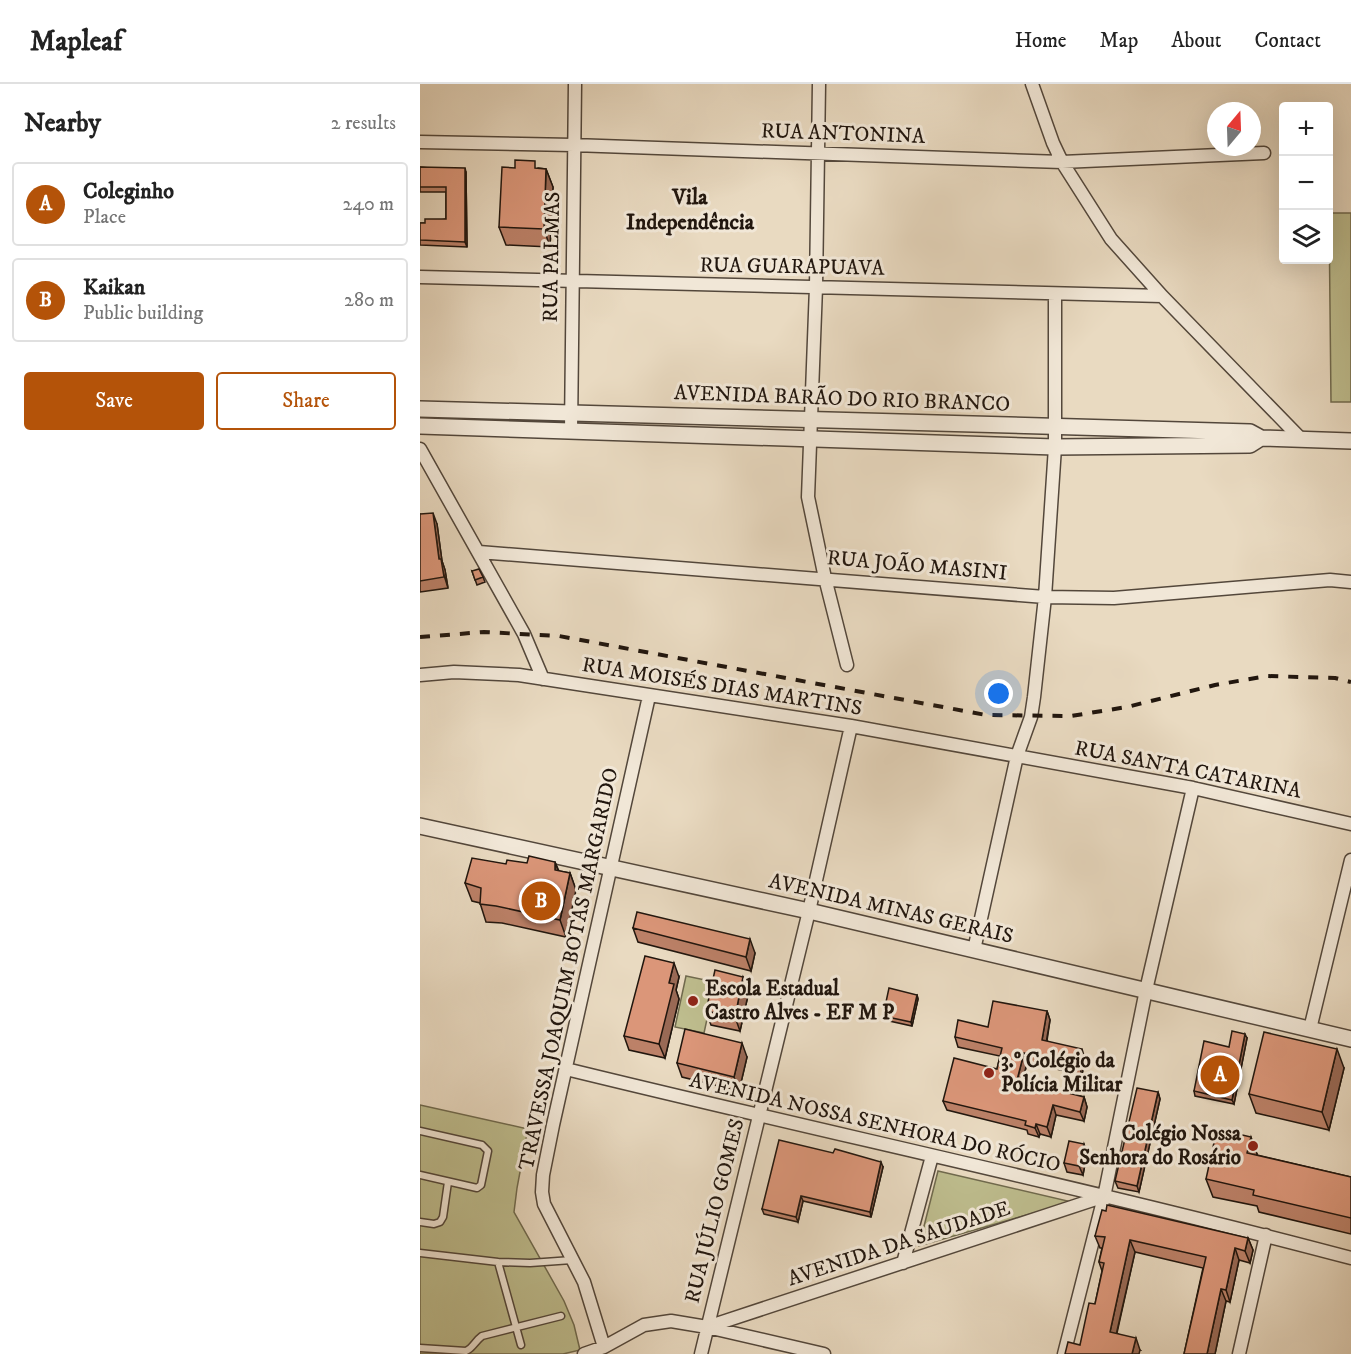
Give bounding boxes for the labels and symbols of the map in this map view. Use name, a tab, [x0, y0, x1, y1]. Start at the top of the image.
north arrow	[1207, 102, 1261, 156]
street label: RUA ANTONINA	[760, 118, 926, 150]
district label: Vila Independência	[626, 184, 755, 236]
street label: RUA PALMAS	[538, 191, 566, 323]
street label: RUA GUARAPUAVA	[699, 252, 885, 282]
street label: AVENIDA BARÃO DO RIO BRANCO	[673, 378, 1011, 418]
street label: RUA JOÃO MASINI	[826, 543, 1008, 587]
street label: RUA MOISÉS DIAS MARTINS	[580, 651, 864, 722]
your location	[984, 679, 1013, 708]
street label: RUA SANTA CATARINA	[1072, 735, 1304, 805]
street label: TRAVESSA JOAQUIM BOTAS MARGARIDO	[514, 765, 624, 1173]
street label: AVENIDA MINAS GERAIS	[766, 868, 1016, 950]
pin: B	[522, 878, 560, 924]
place label: Escola Estadual Castro Alves - EF M P	[705, 976, 895, 1026]
marker: Escola Estadual Castro Alves - EF M P	[686, 994, 700, 1008]
place label: 3.º Colégio da Polícia Militar	[1001, 1048, 1123, 1098]
pin: A	[1200, 1052, 1240, 1098]
street label: AVENIDA NOSSA SENHORA DO RÓCIO	[687, 1066, 1063, 1178]
marker: 3.º Colégio da Polícia Militar	[982, 1066, 996, 1080]
street label: RUA JÚLIO GOMES	[678, 1116, 751, 1306]
place label: Colégio Nossa Senhora do Rosário	[1079, 1121, 1242, 1171]
marker: Colégio Nossa Senhora do Rosário	[1246, 1139, 1260, 1153]
street label: AVENIDA DA SAUDADE	[784, 1196, 1014, 1292]

